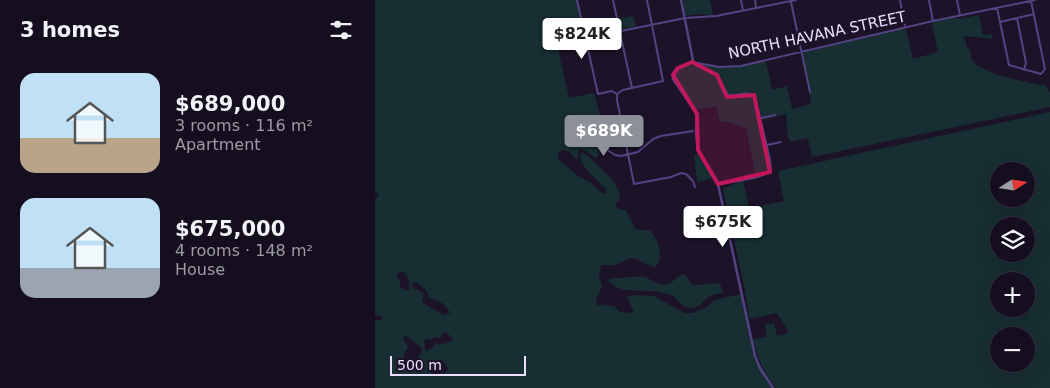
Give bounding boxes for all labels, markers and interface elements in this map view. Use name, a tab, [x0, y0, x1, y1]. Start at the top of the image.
street label: NORTH HAVANA STREET	[727, 7, 908, 63]
icon: filters	[327, 16, 355, 44]
text: 3 homes	[20, 18, 120, 42]
pin: $824K	[547, 18, 617, 60]
text: $824K	[554, 24, 610, 43]
text: $689,000	[175, 92, 285, 116]
icon: home	[60, 93, 120, 153]
pin: $689K	[569, 114, 639, 157]
text: 3 rooms · 116 m²	[175, 116, 313, 135]
text: $689K	[576, 121, 632, 140]
text: Apartment	[175, 135, 261, 154]
north arrow	[990, 162, 1035, 208]
map controls	[990, 162, 1035, 372]
pin: $675K	[688, 206, 758, 248]
text: $675K	[695, 212, 751, 231]
text: $675,000	[175, 217, 285, 241]
button: layers	[990, 217, 1035, 262]
icon: home	[60, 218, 120, 278]
text: 4 rooms · 148 m²	[175, 241, 313, 260]
text: House	[175, 260, 225, 279]
button: +	[990, 272, 1035, 317]
button: −	[990, 327, 1035, 372]
scale bar	[390, 353, 526, 376]
text: 500 m	[397, 357, 442, 373]

